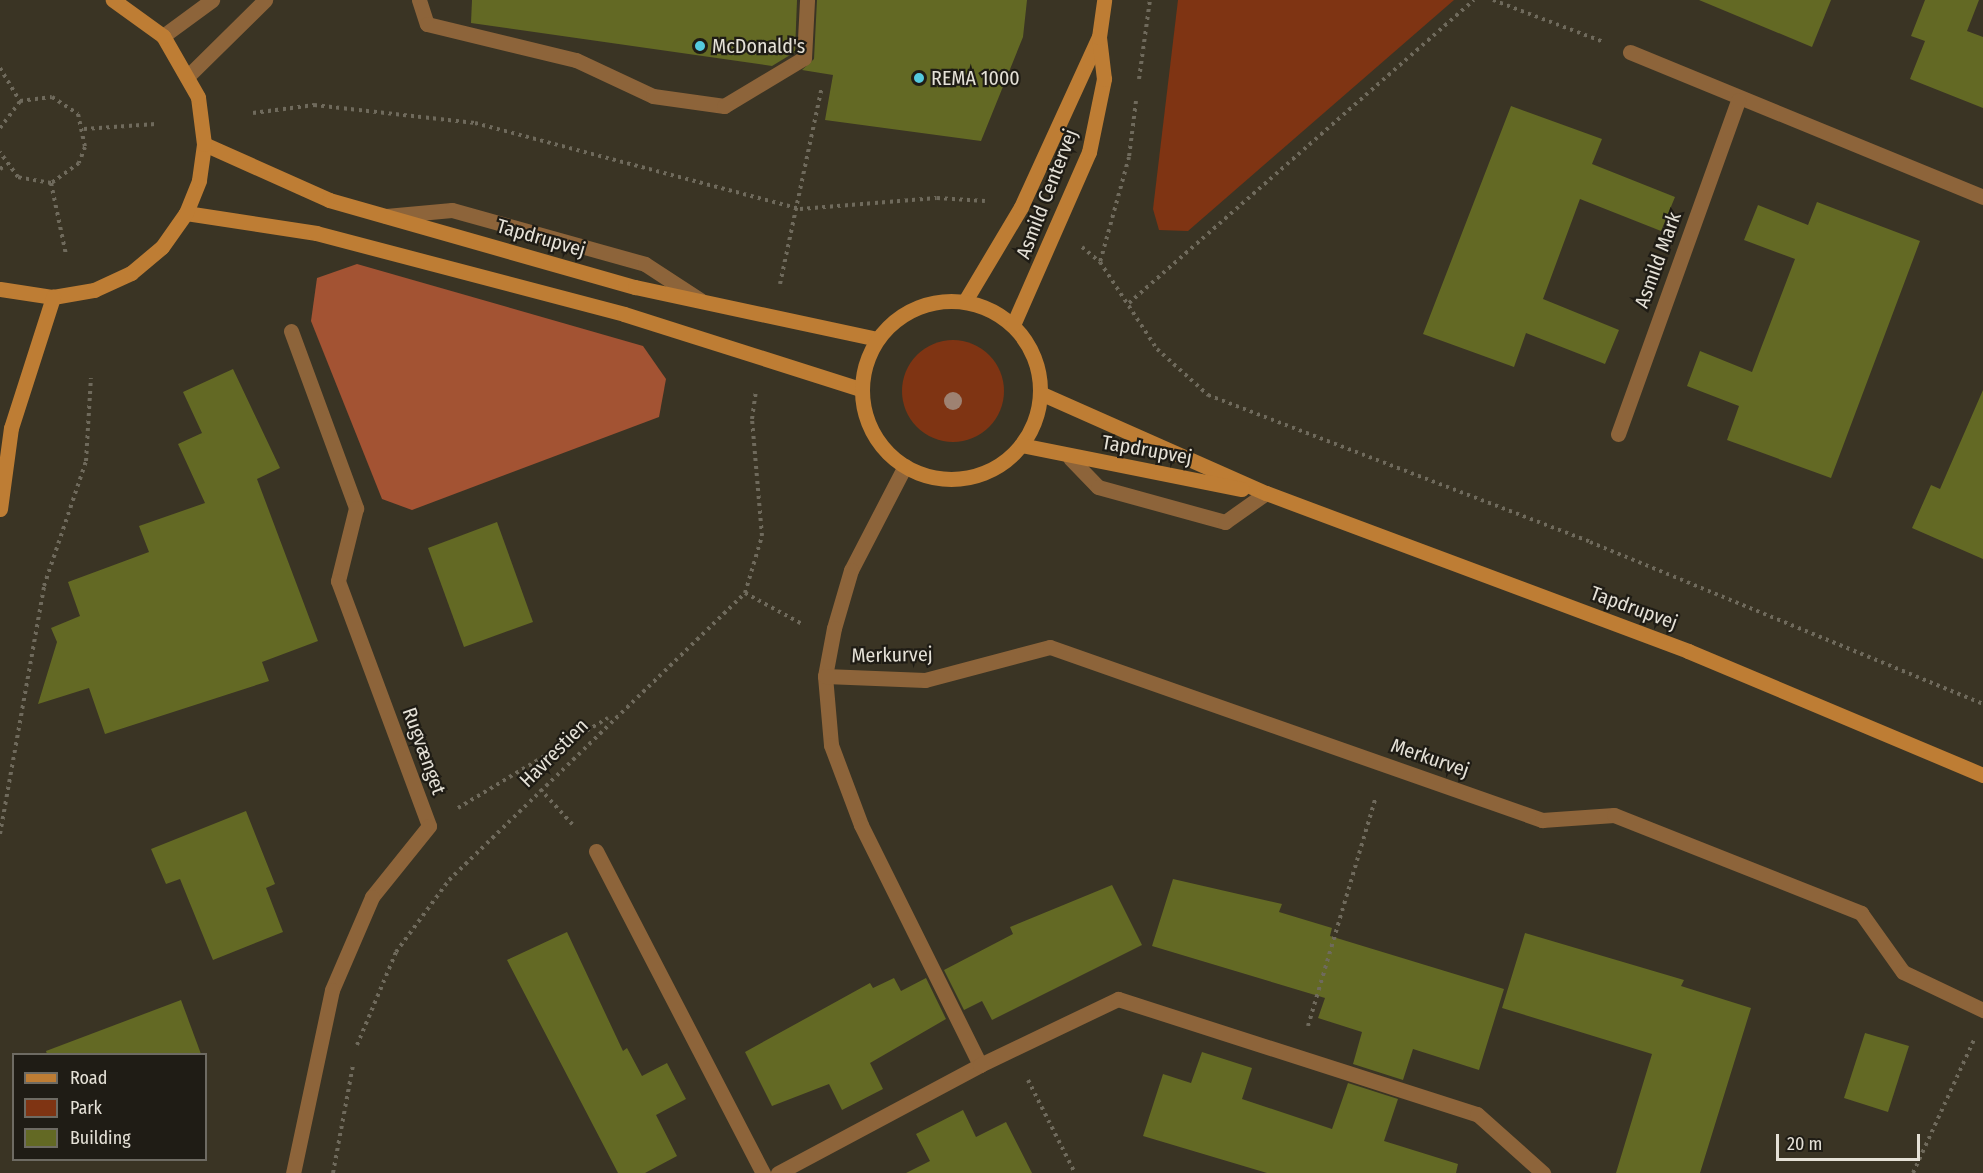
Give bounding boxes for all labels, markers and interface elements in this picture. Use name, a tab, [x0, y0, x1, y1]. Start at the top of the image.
place label: McDonald's	[712, 34, 805, 58]
marker: McDonald's	[693, 39, 707, 53]
place label: REMA 1000	[931, 66, 1020, 90]
marker: REMA 1000	[912, 71, 926, 85]
street label: Asmild Centervej	[1011, 126, 1083, 262]
street label: Asmild Mark	[1630, 209, 1686, 311]
street label: Tapdrupvej	[494, 214, 588, 262]
street label: Tapdrupvej	[1100, 430, 1194, 470]
street label: Tapdrupvej	[1587, 581, 1681, 635]
street label: Merkurvej	[851, 642, 933, 668]
street label: Rugvænget	[397, 704, 451, 798]
street label: Havrestien	[515, 714, 593, 792]
street label: Merkurvej	[1388, 733, 1472, 783]
legend	[12, 1053, 207, 1161]
text: Road	[70, 1067, 107, 1089]
text: Park	[70, 1097, 102, 1119]
scale bar	[1779, 1122, 1923, 1160]
text: Building	[70, 1127, 131, 1149]
text: 20 m	[1787, 1133, 1822, 1155]

